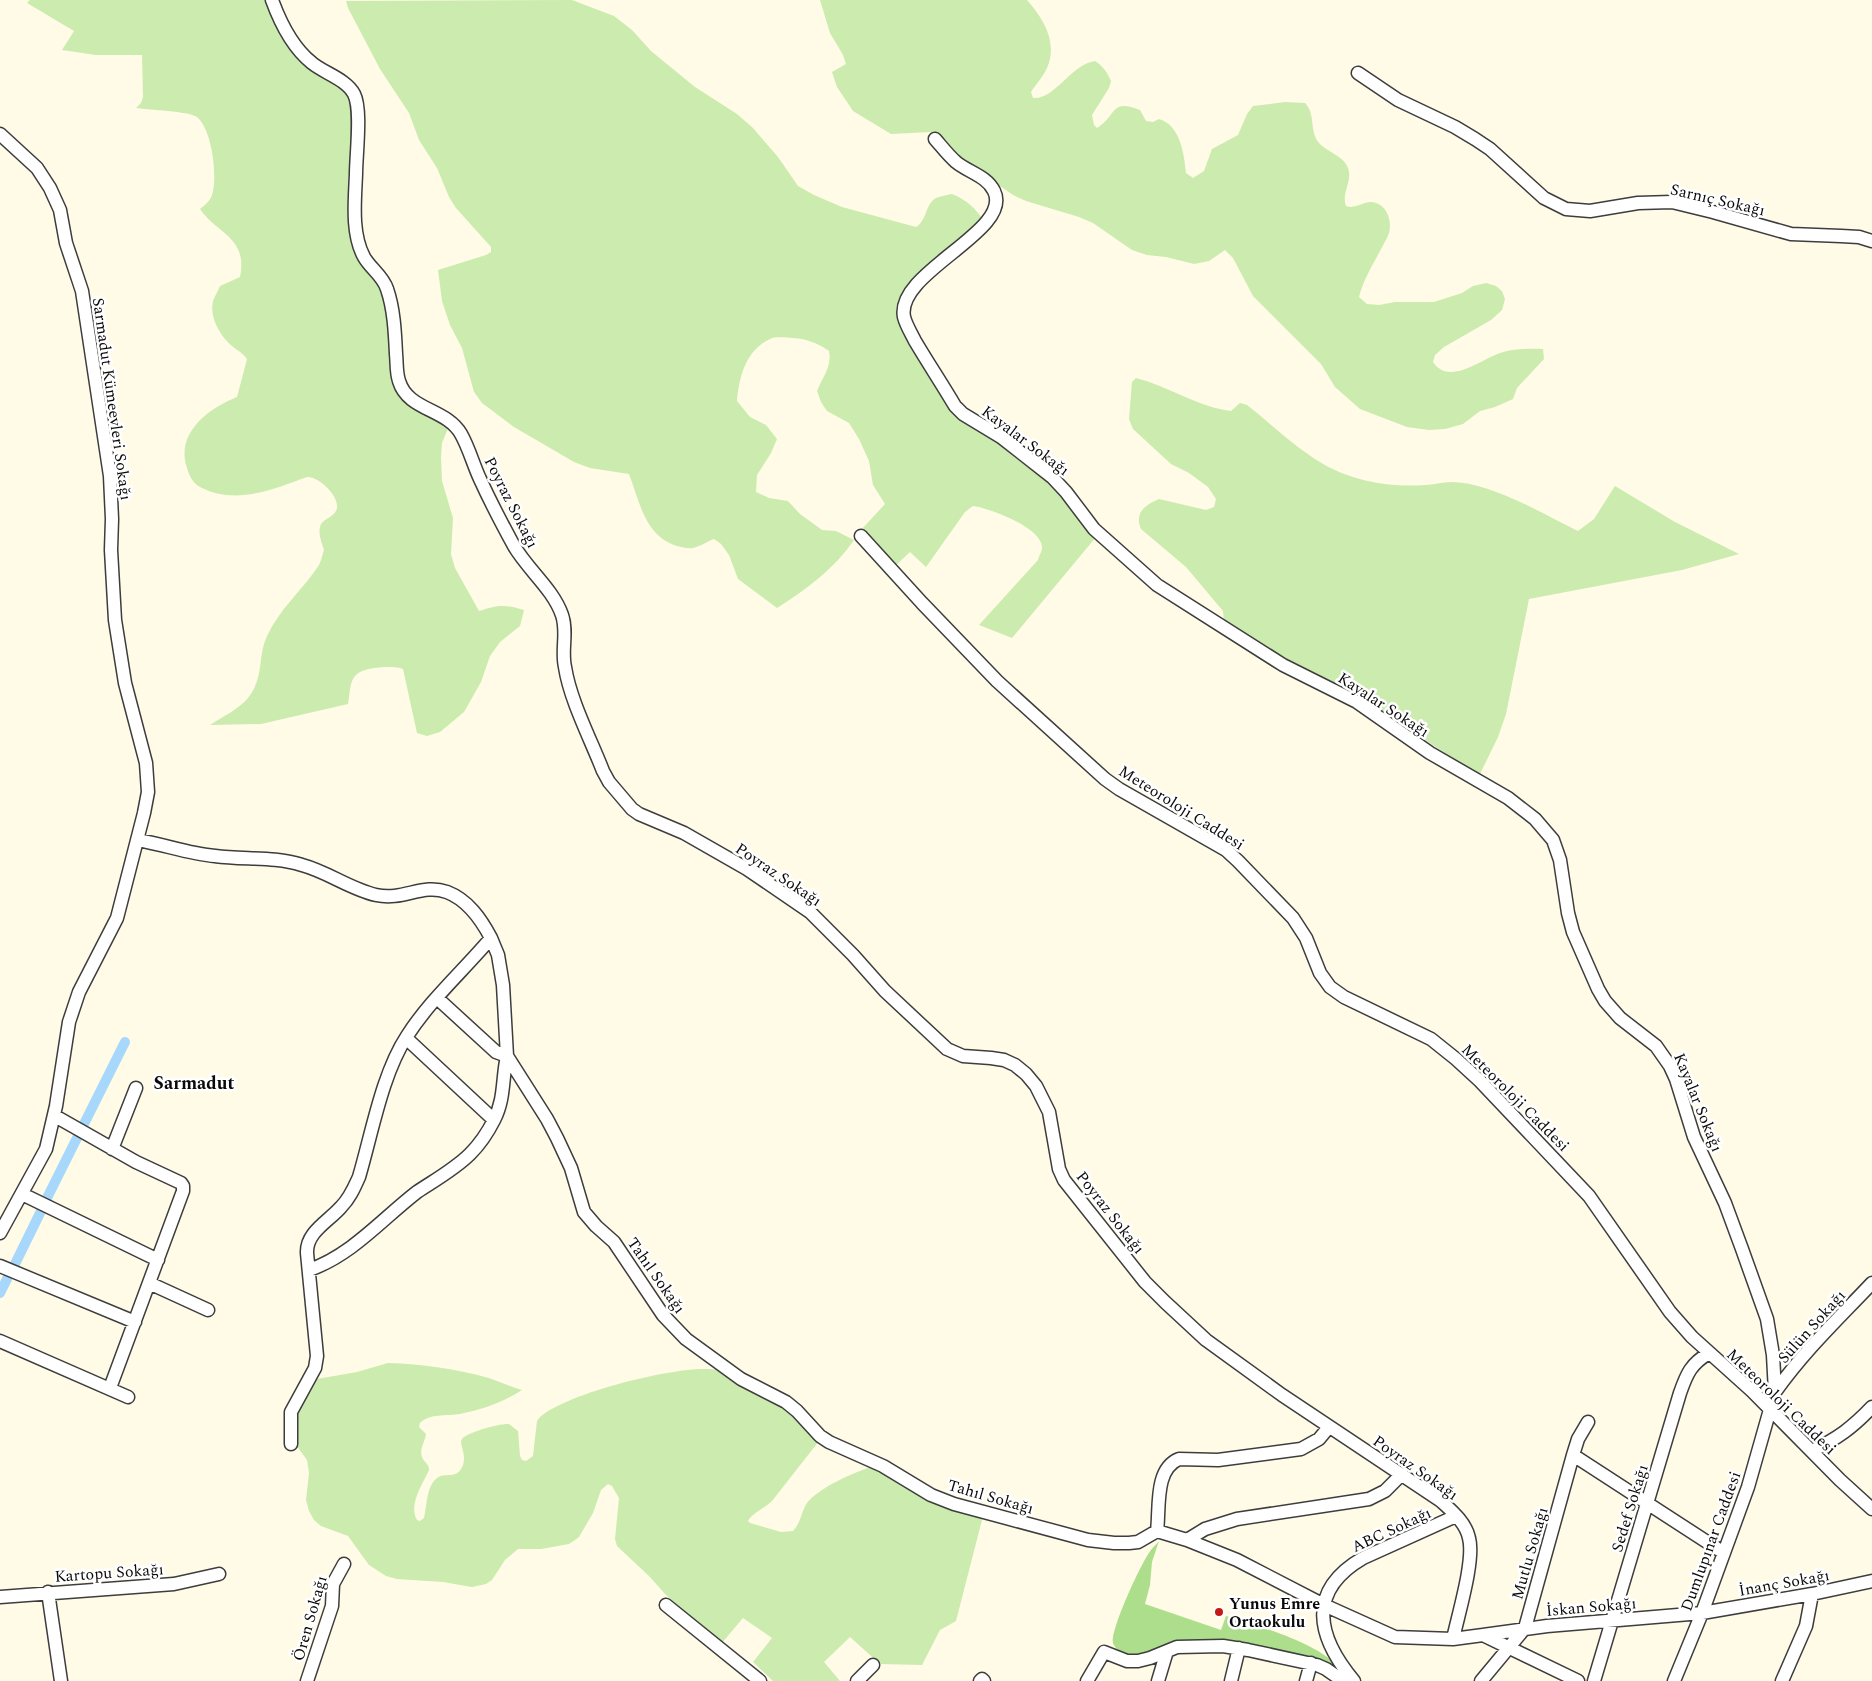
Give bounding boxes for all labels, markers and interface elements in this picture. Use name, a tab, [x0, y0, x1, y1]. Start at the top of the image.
street label: Sarnıç Sokağı	[1668, 177, 1768, 223]
street label: Sarmadut Kümeevleri Sokağı	[86, 296, 138, 502]
street label: Kayalar Sokağı	[976, 400, 1074, 482]
street label: Poyraz Sokağı	[478, 453, 544, 552]
street label: Kayalar Sokağı	[1333, 666, 1434, 743]
street label: Meteoroloji Caddesi	[1114, 759, 1249, 856]
street label: Poyraz Sokağı	[730, 837, 826, 913]
street label: Meteoroloji Caddesi	[1456, 1038, 1575, 1157]
street label: Kayalar Sokağı	[1667, 1049, 1729, 1155]
district label: Sarmadut	[154, 1070, 234, 1097]
street label: Poyraz Sokağı	[1070, 1166, 1150, 1259]
street label: Tahıl Sokağı	[621, 1232, 691, 1319]
street label: Sülün Sokağı	[1772, 1284, 1851, 1369]
street label: Meteoroloji Caddesi	[1721, 1343, 1842, 1461]
street label: Poyraz Sokağı	[1368, 1429, 1463, 1506]
street label: Sedef Sokağı	[1605, 1462, 1655, 1555]
street label: Dumlupınar Caddesi	[1674, 1468, 1747, 1615]
street label: Tahıl Sokağı	[945, 1473, 1037, 1521]
street label: ABC Sokağı	[1347, 1501, 1435, 1559]
street label: Mutlu Sokağı	[1505, 1504, 1555, 1602]
street label: Kartopu Sokağı	[54, 1557, 164, 1589]
street label: İnanç Sokağı	[1737, 1563, 1832, 1603]
street label: Ören Sokağı	[286, 1573, 334, 1664]
street label: İskan Sokağı	[1545, 1591, 1637, 1623]
place label: Yunus Emre Ortaokulu	[1229, 1592, 1320, 1634]
marker: Yunus Emre Ortaokulu	[1213, 1606, 1225, 1618]

